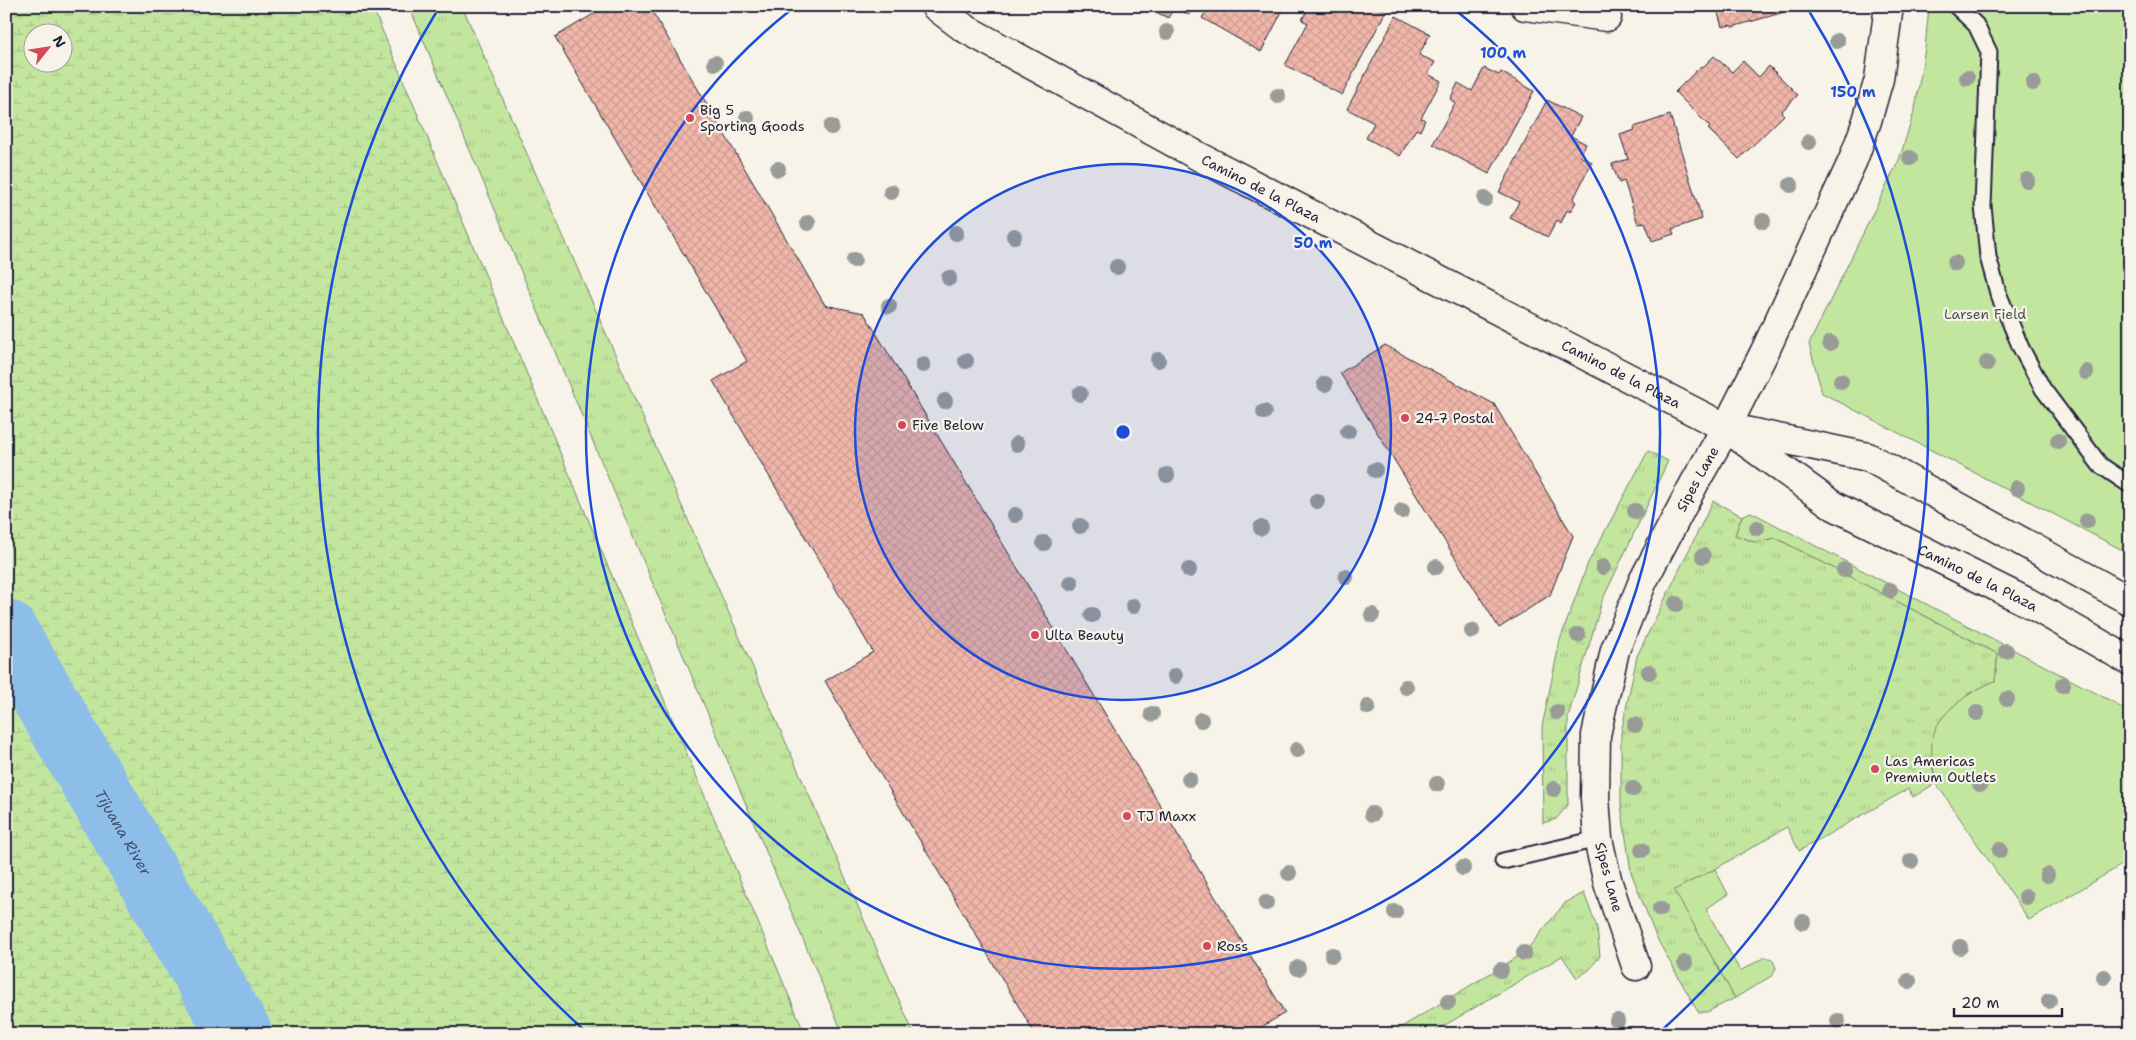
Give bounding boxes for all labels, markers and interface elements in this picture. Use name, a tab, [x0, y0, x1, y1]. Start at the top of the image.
north arrow	[22, 22, 72, 72]
text: N	[49, 32, 70, 51]
text: 100 m	[1480, 43, 1526, 63]
text: 150 m	[1830, 82, 1876, 102]
place label: Big 5 Sporting Goods	[700, 101, 805, 135]
marker: Big 5 Sporting Goods	[684, 112, 696, 124]
street label: Camino de la Plaza	[1198, 150, 1324, 227]
text: 50 m	[1294, 233, 1333, 253]
park label: Larsen Field	[1944, 305, 2026, 323]
street label: Camino de la Plaza	[1558, 336, 1684, 412]
place label: 24-7 Postal	[1415, 409, 1495, 427]
marker: 24-7 Postal	[1399, 412, 1411, 424]
place label: Five Below	[912, 416, 984, 434]
marker: Five Below	[896, 419, 908, 431]
centre of rings	[1114, 423, 1132, 441]
street label: Sipes Lane	[1672, 443, 1723, 515]
street label: Camino de la Plaza	[1915, 540, 2041, 615]
place label: Ulta Beauty	[1045, 626, 1124, 644]
marker: Ulta Beauty	[1029, 629, 1041, 641]
place label: Las Americas Premium Outlets	[1885, 752, 1996, 786]
marker: Las Americas Premium Outlets	[1869, 763, 1881, 775]
water label: Tijuana River	[90, 786, 156, 880]
place label: TJ Maxx	[1137, 807, 1196, 825]
marker: TJ Maxx	[1121, 810, 1133, 822]
street label: Sipes Lane	[1591, 840, 1627, 914]
place label: Ross	[1217, 937, 1248, 955]
marker: Ross	[1201, 940, 1213, 952]
scale bar	[1954, 985, 2061, 1017]
text: 20 m	[1961, 993, 2000, 1013]

